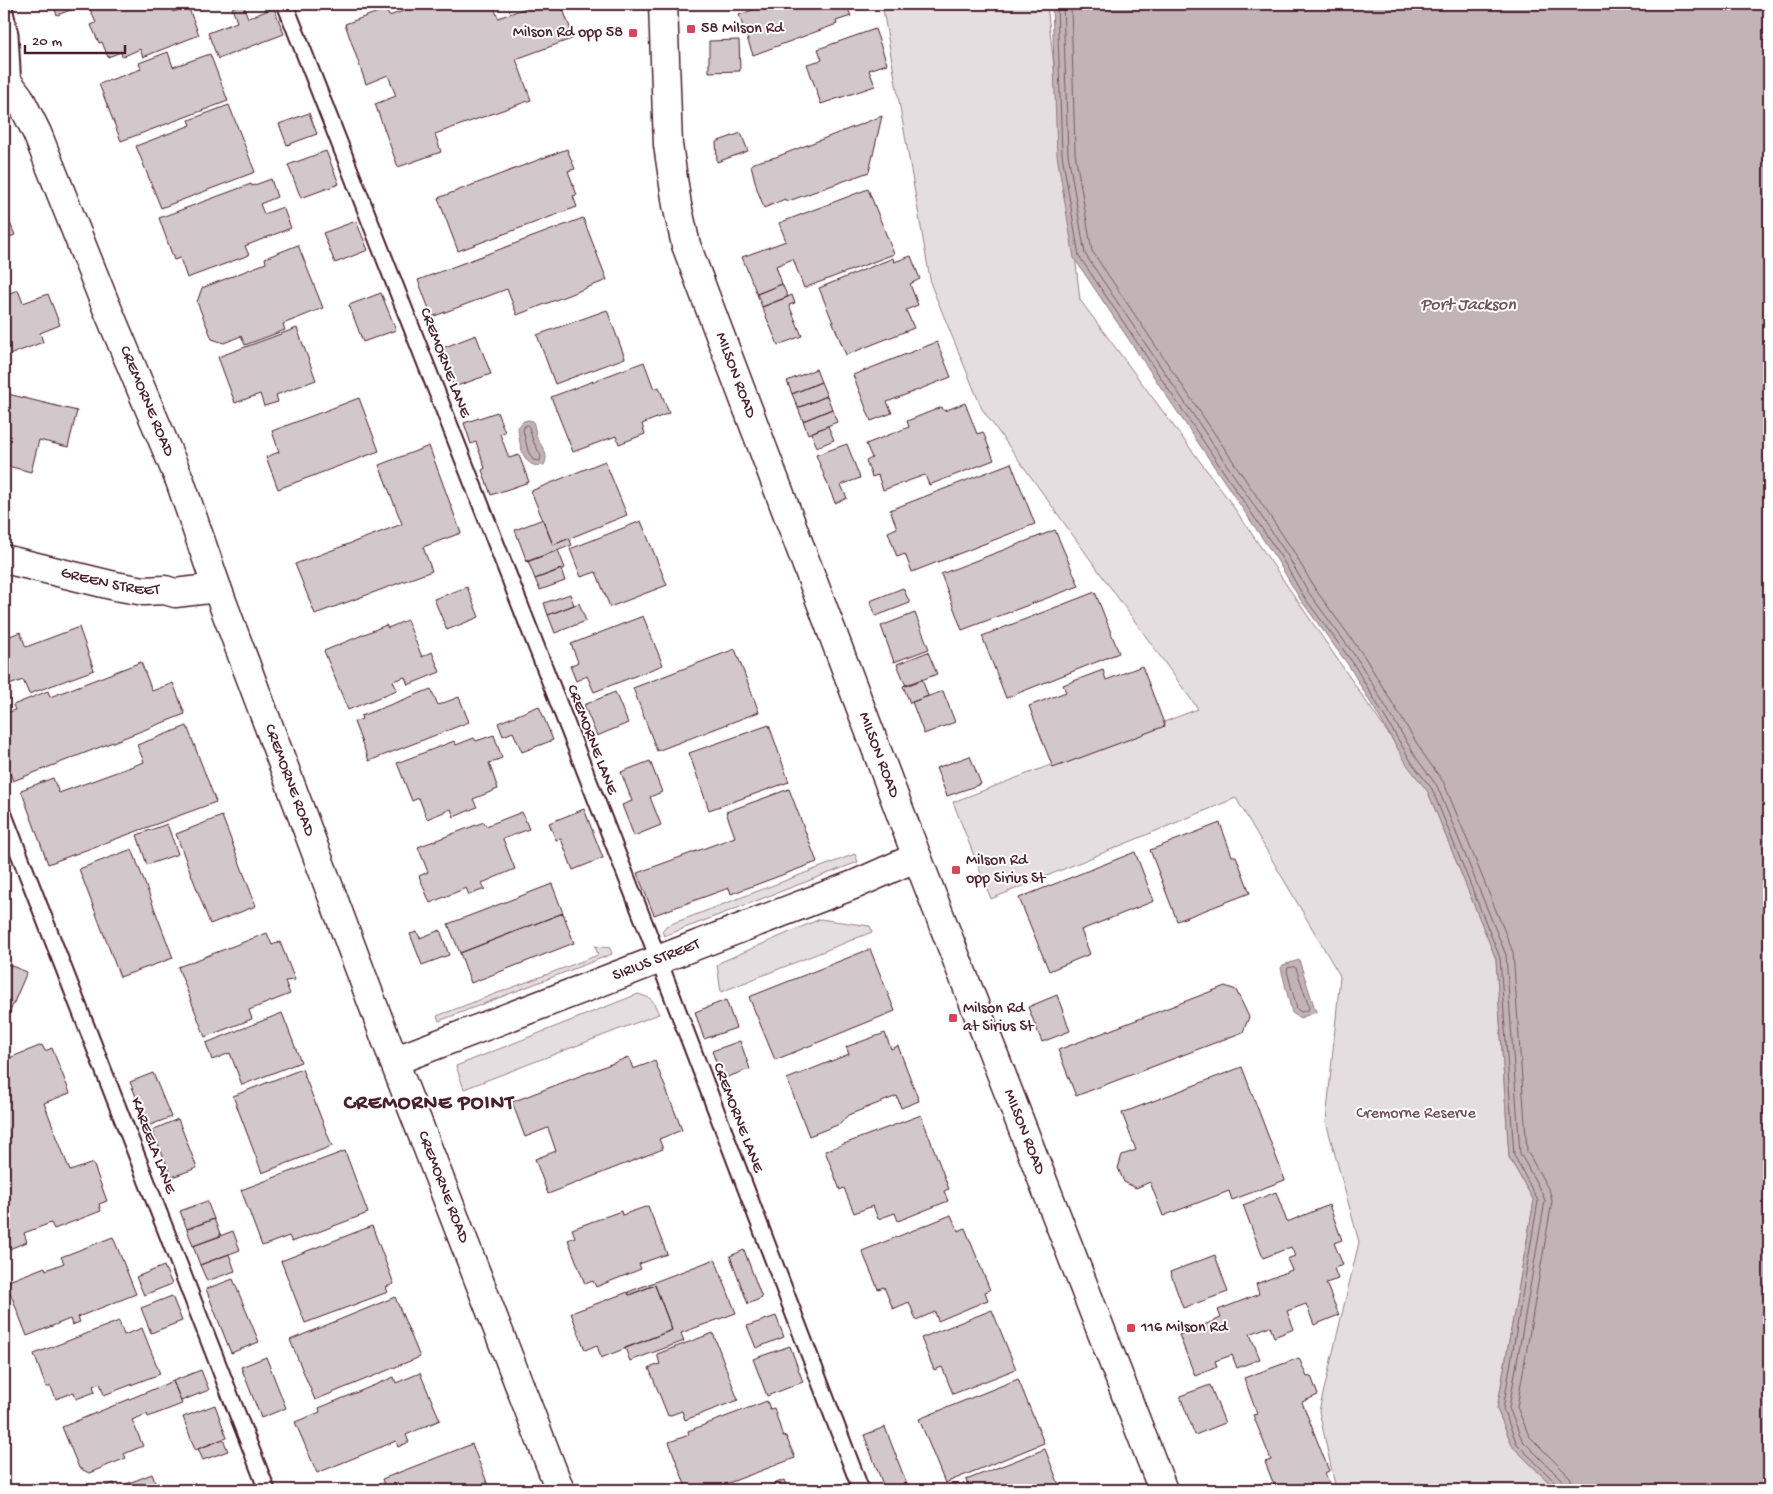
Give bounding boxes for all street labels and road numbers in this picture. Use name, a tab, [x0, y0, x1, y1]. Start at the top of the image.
street label: CREMORNE LANE	[414, 305, 474, 422]
street label: MILSON ROAD	[710, 330, 760, 421]
street label: CREMORNE ROAD	[115, 343, 178, 460]
street label: GREEN STREET	[59, 564, 161, 601]
street label: CREMORNE LANE	[561, 682, 621, 799]
street label: MILSON ROAD	[854, 710, 904, 801]
street label: CREMORNE ROAD	[259, 722, 319, 840]
street label: SIRIUS STREET	[610, 935, 704, 986]
street label: CREMORNE LANE	[707, 1060, 767, 1177]
street label: MILSON ROAD	[999, 1087, 1049, 1178]
street label: KAREELA LANE	[125, 1095, 179, 1198]
street label: CREMORNE ROAD	[413, 1129, 473, 1246]

